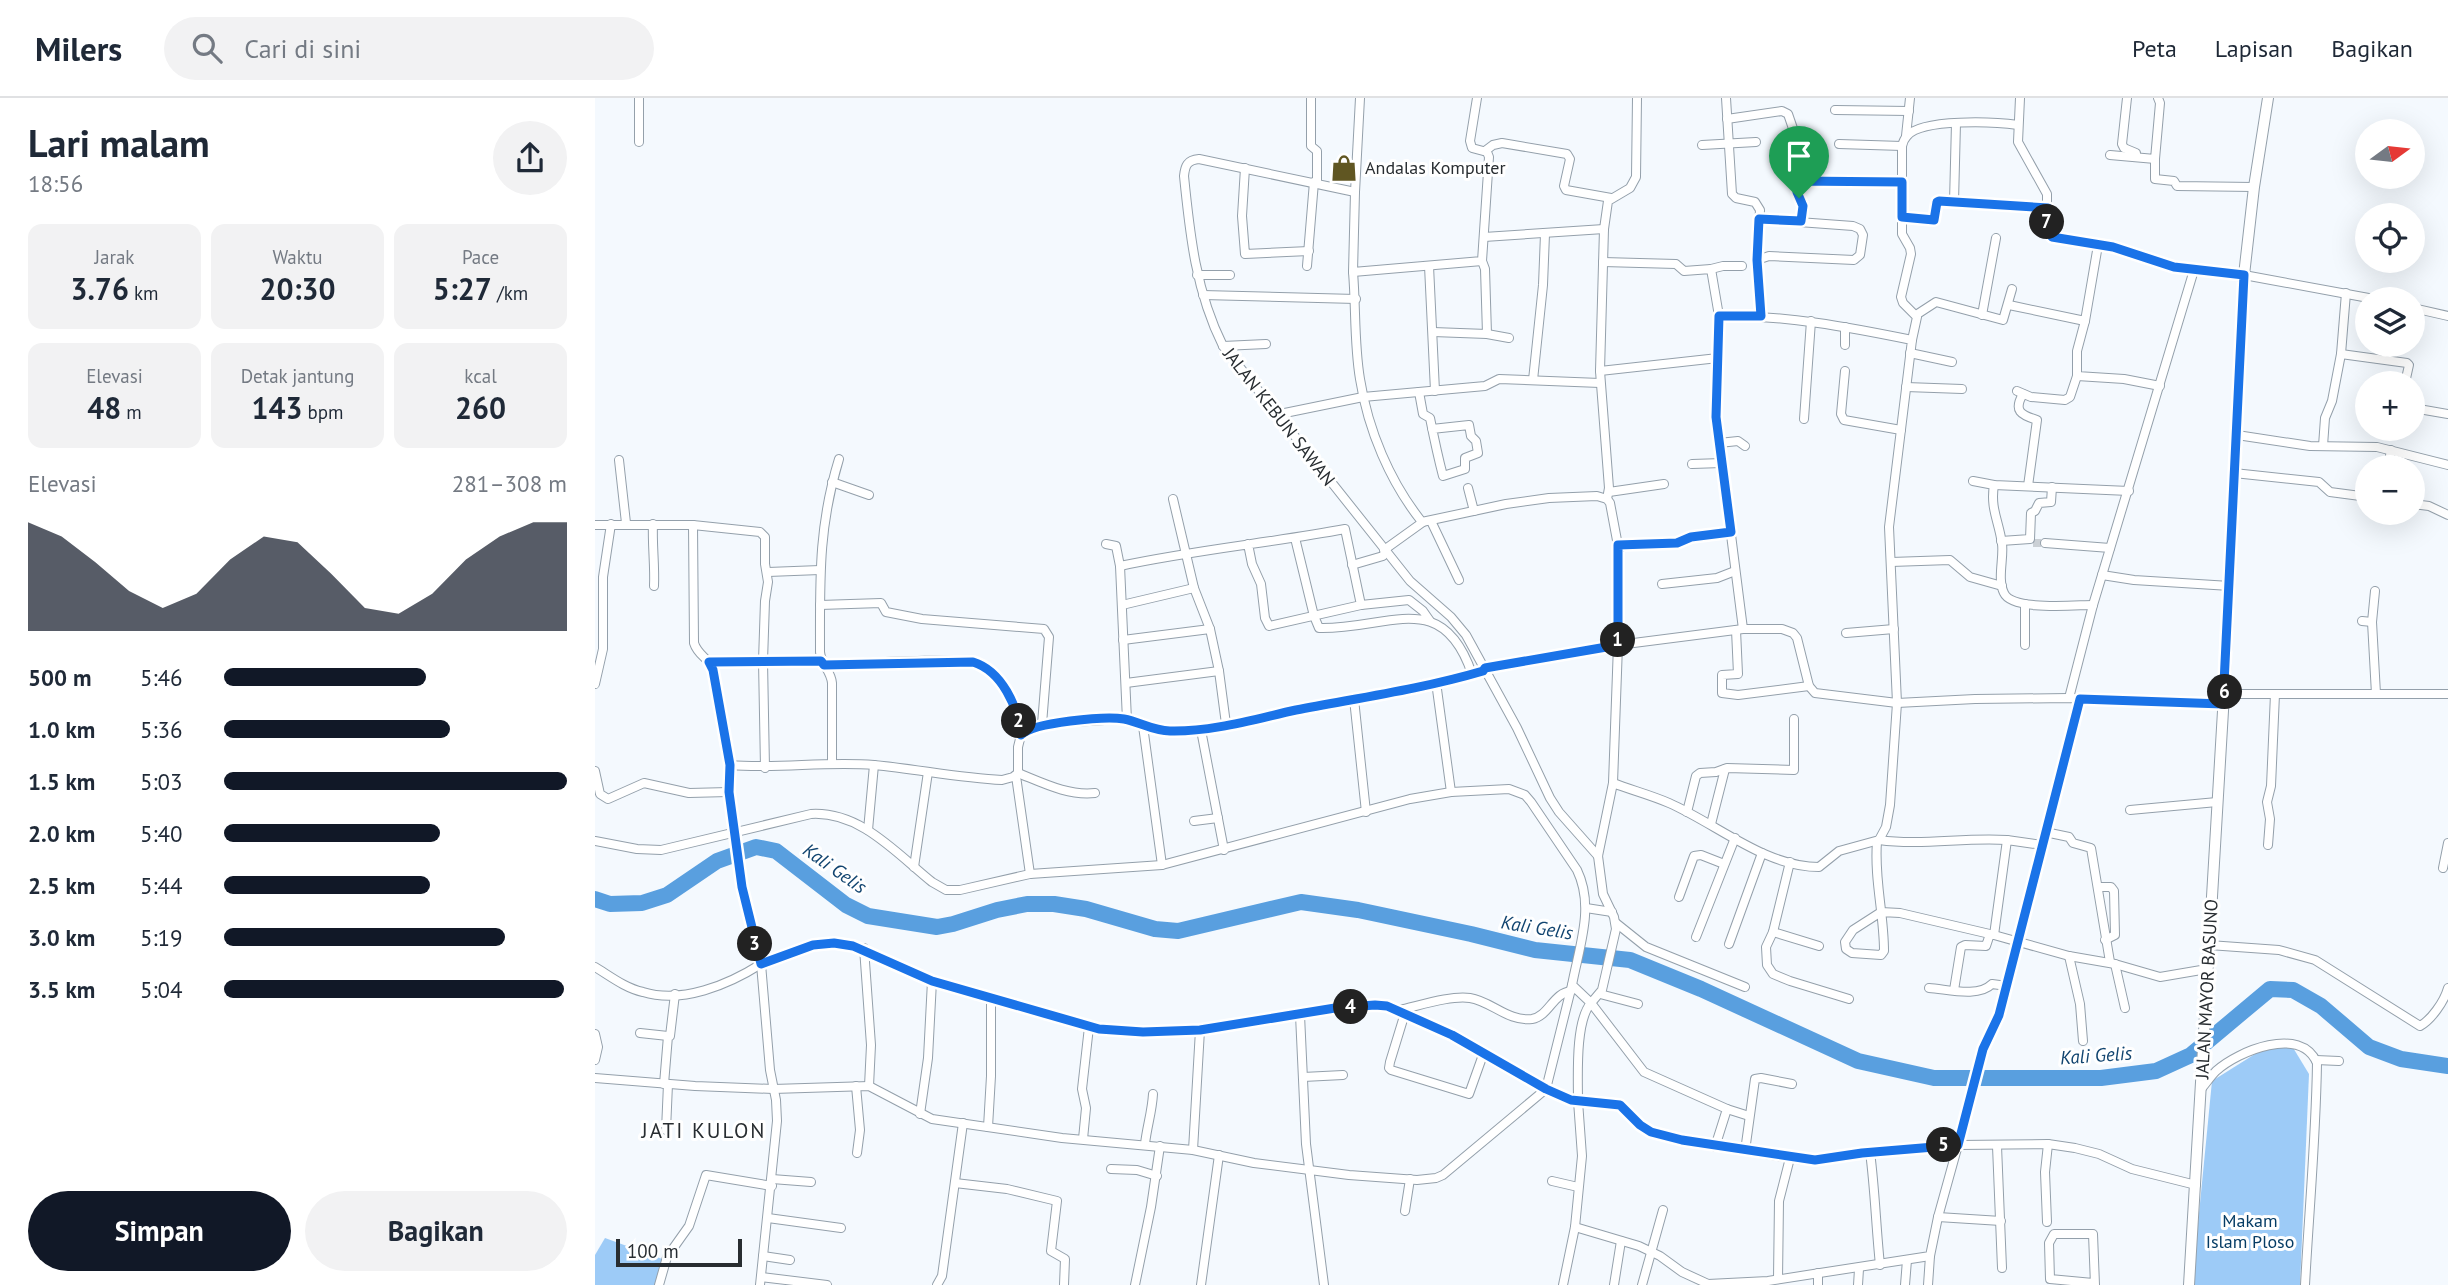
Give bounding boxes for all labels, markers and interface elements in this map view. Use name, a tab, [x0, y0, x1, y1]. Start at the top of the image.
search box	[164, 17, 654, 80]
text: Milers	[35, 27, 122, 70]
icon: search	[188, 29, 226, 67]
text: Cari di sini	[244, 32, 361, 65]
text: Peta	[2132, 33, 2177, 64]
text: Lapisan	[2215, 33, 2293, 64]
text: Bagikan	[2331, 33, 2413, 64]
text: Lari malam	[28, 118, 210, 167]
north arrow	[2355, 119, 2425, 189]
map controls	[2355, 119, 2425, 525]
button: share	[493, 121, 567, 195]
pin	[1769, 126, 1829, 198]
icon: arrive	[1780, 137, 1818, 175]
shop icon: Andalas Komputer	[1329, 153, 1359, 183]
place label: Andalas Komputer	[1365, 156, 1506, 179]
text: 18:56	[28, 169, 83, 198]
button: locate	[2355, 203, 2425, 273]
pin: 7	[2029, 204, 2065, 240]
text: 7	[2041, 209, 2052, 233]
text: Jarak	[95, 245, 134, 269]
text: Waktu	[272, 245, 323, 269]
text: Pace	[462, 245, 499, 269]
text: 3.76	[70, 269, 129, 308]
text: 20:30	[259, 269, 336, 308]
text: 5:27	[433, 269, 492, 308]
text: km	[129, 281, 159, 305]
text: /km	[492, 281, 528, 305]
button: layers	[2355, 287, 2425, 357]
street label: JALAN KEBUN SAWAN	[1218, 342, 1340, 490]
text: Elevasi	[86, 364, 143, 388]
text: Detak jantung	[241, 364, 354, 388]
text: kcal	[464, 364, 497, 388]
button: +	[2355, 371, 2425, 441]
text: 48	[87, 388, 121, 427]
text: 143	[251, 388, 302, 427]
text: 260	[455, 388, 506, 427]
text: m	[121, 400, 142, 424]
text: bpm	[302, 400, 344, 424]
button: −	[2355, 455, 2425, 525]
text: Elevasi	[28, 469, 97, 498]
text: 281–308 m	[452, 469, 567, 498]
pin: 1	[1601, 622, 1635, 658]
text: 1	[1612, 627, 1623, 651]
text: 500 m	[28, 663, 91, 692]
text: 5:46	[140, 663, 183, 692]
pin: 6	[2207, 674, 2243, 710]
text: 6	[2219, 679, 2230, 703]
pin: 2	[1001, 704, 1037, 738]
text: 2	[1013, 708, 1024, 732]
text: 1.0 km	[28, 715, 95, 744]
text: 5:36	[140, 715, 183, 744]
text: 1.5 km	[28, 767, 95, 796]
text: 5:03	[140, 767, 183, 796]
text: 2.0 km	[28, 819, 95, 848]
text: 5:40	[140, 819, 183, 848]
water label: Kali Gelis	[799, 837, 872, 899]
text: 2.5 km	[28, 871, 95, 900]
text: 5:44	[140, 871, 183, 900]
street label: JALAN MAYOR BASUNO	[2190, 898, 2223, 1080]
water label: Kali Gelis	[1499, 909, 1575, 945]
text: 3.0 km	[28, 923, 95, 952]
text: 5:19	[140, 923, 183, 952]
pin: 3	[737, 926, 773, 962]
text: 3	[749, 931, 760, 955]
text: 3.5 km	[28, 975, 95, 1004]
text: 5:04	[140, 975, 183, 1004]
pin: 4	[1333, 990, 1369, 1024]
text: 4	[1345, 994, 1356, 1018]
water label: Kali Gelis	[2059, 1040, 2133, 1069]
district label: JATI KULON	[641, 1117, 766, 1144]
pin: 5	[1927, 1128, 1961, 1162]
text: 5	[1938, 1132, 1949, 1156]
button: Simpan	[28, 1191, 291, 1271]
button: Bagikan	[305, 1191, 567, 1271]
park label: Makam Islam Ploso	[2206, 1209, 2294, 1253]
scale bar	[616, 1236, 742, 1268]
text: 100 m	[627, 1239, 679, 1263]

